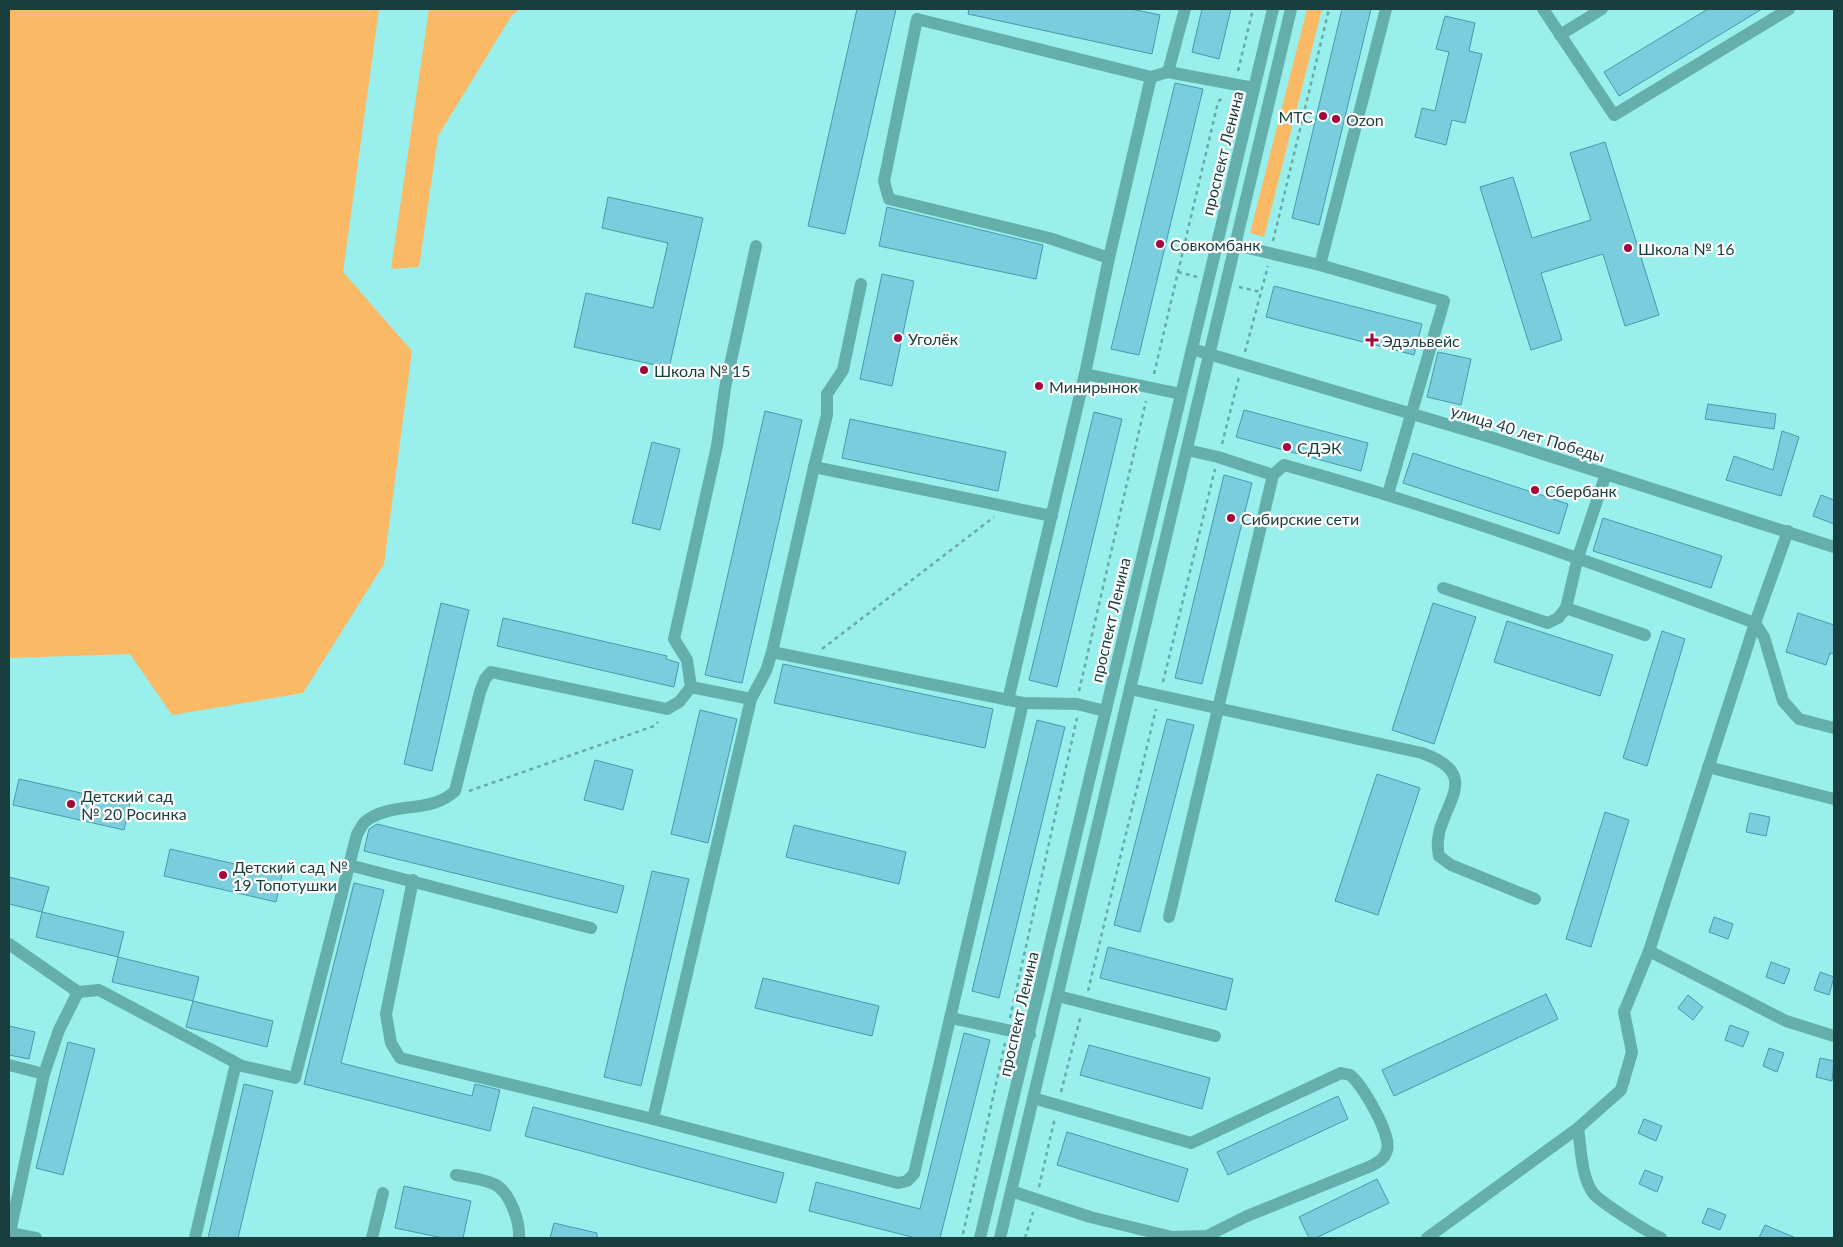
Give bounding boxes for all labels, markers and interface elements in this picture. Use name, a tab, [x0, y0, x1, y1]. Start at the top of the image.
street label: проспект Ленина	[1197, 89, 1247, 217]
place label: МТС	[1279, 107, 1313, 126]
marker: МТС	[1317, 110, 1329, 122]
place label: Ozon	[1346, 110, 1384, 129]
marker: Ozon	[1330, 113, 1342, 125]
place label: Совкомбанк	[1170, 235, 1261, 254]
marker: Совкомбанк	[1154, 238, 1166, 250]
place label: Школа № 16	[1638, 239, 1734, 258]
marker: Школа № 16	[1622, 242, 1634, 254]
place label: Уголёк	[908, 329, 959, 348]
place label: Эдэльвейс	[1382, 331, 1460, 350]
marker: Уголёк	[892, 332, 904, 344]
marker: Эдэльвейс	[1366, 334, 1378, 346]
place label: Школа № 15	[654, 361, 750, 380]
marker: Школа № 15	[638, 364, 650, 376]
place label: Минирынок	[1049, 377, 1139, 396]
marker: Минирынок	[1033, 380, 1045, 392]
street label: улица 40 лет Победы	[1449, 401, 1607, 465]
place label: СДЭК	[1297, 438, 1342, 457]
marker: СДЭК	[1281, 441, 1293, 453]
place label: Сбербанк	[1545, 481, 1617, 500]
marker: Сбербанк	[1529, 484, 1541, 496]
place label: Сибирские сети	[1241, 509, 1359, 528]
marker: Сибирские сети	[1225, 512, 1237, 524]
street label: проспект Ленина	[1086, 556, 1134, 684]
place label: Детский сад № 20 Росинка	[81, 786, 187, 823]
marker: Детский сад № 20 Росинка	[65, 798, 77, 810]
place label: Детский сад № 19 Топотушки	[233, 857, 348, 894]
marker: Детский сад № 19 Топотушки	[217, 869, 229, 881]
street label: проспект Ленина	[994, 950, 1042, 1078]

